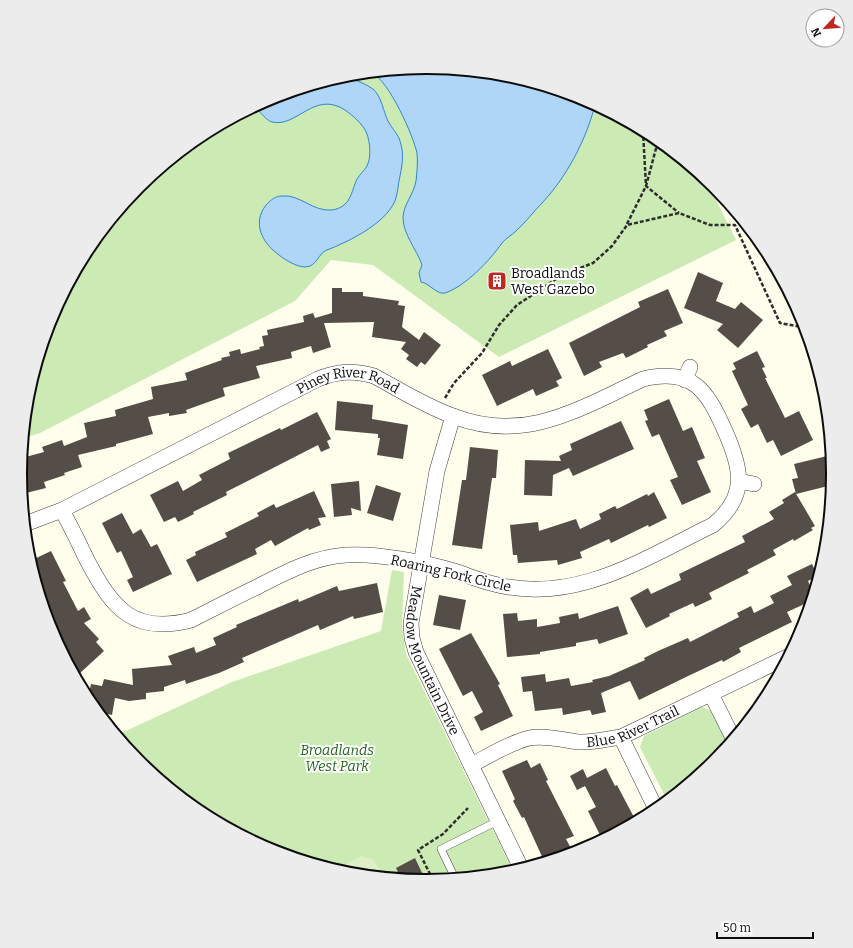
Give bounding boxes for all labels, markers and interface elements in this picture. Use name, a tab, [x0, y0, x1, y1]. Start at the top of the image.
north arrow	[805, 8, 845, 48]
text: N	[809, 25, 824, 39]
place label: Broadlands West Gazebo	[511, 265, 595, 298]
building icon: Broadlands West Gazebo	[486, 270, 508, 292]
text: Piney River Road	[293, 364, 402, 398]
street label: Piney River Road	[294, 384, 402, 400]
street label: Roaring Fork Circle	[389, 551, 513, 596]
street label: Meadow Mountain Drive	[402, 584, 463, 738]
street label: Blue River Trail	[586, 702, 682, 751]
park label: Broadlands West Park	[300, 742, 374, 775]
scale bar	[717, 914, 813, 940]
text: 50 m	[723, 921, 752, 935]

